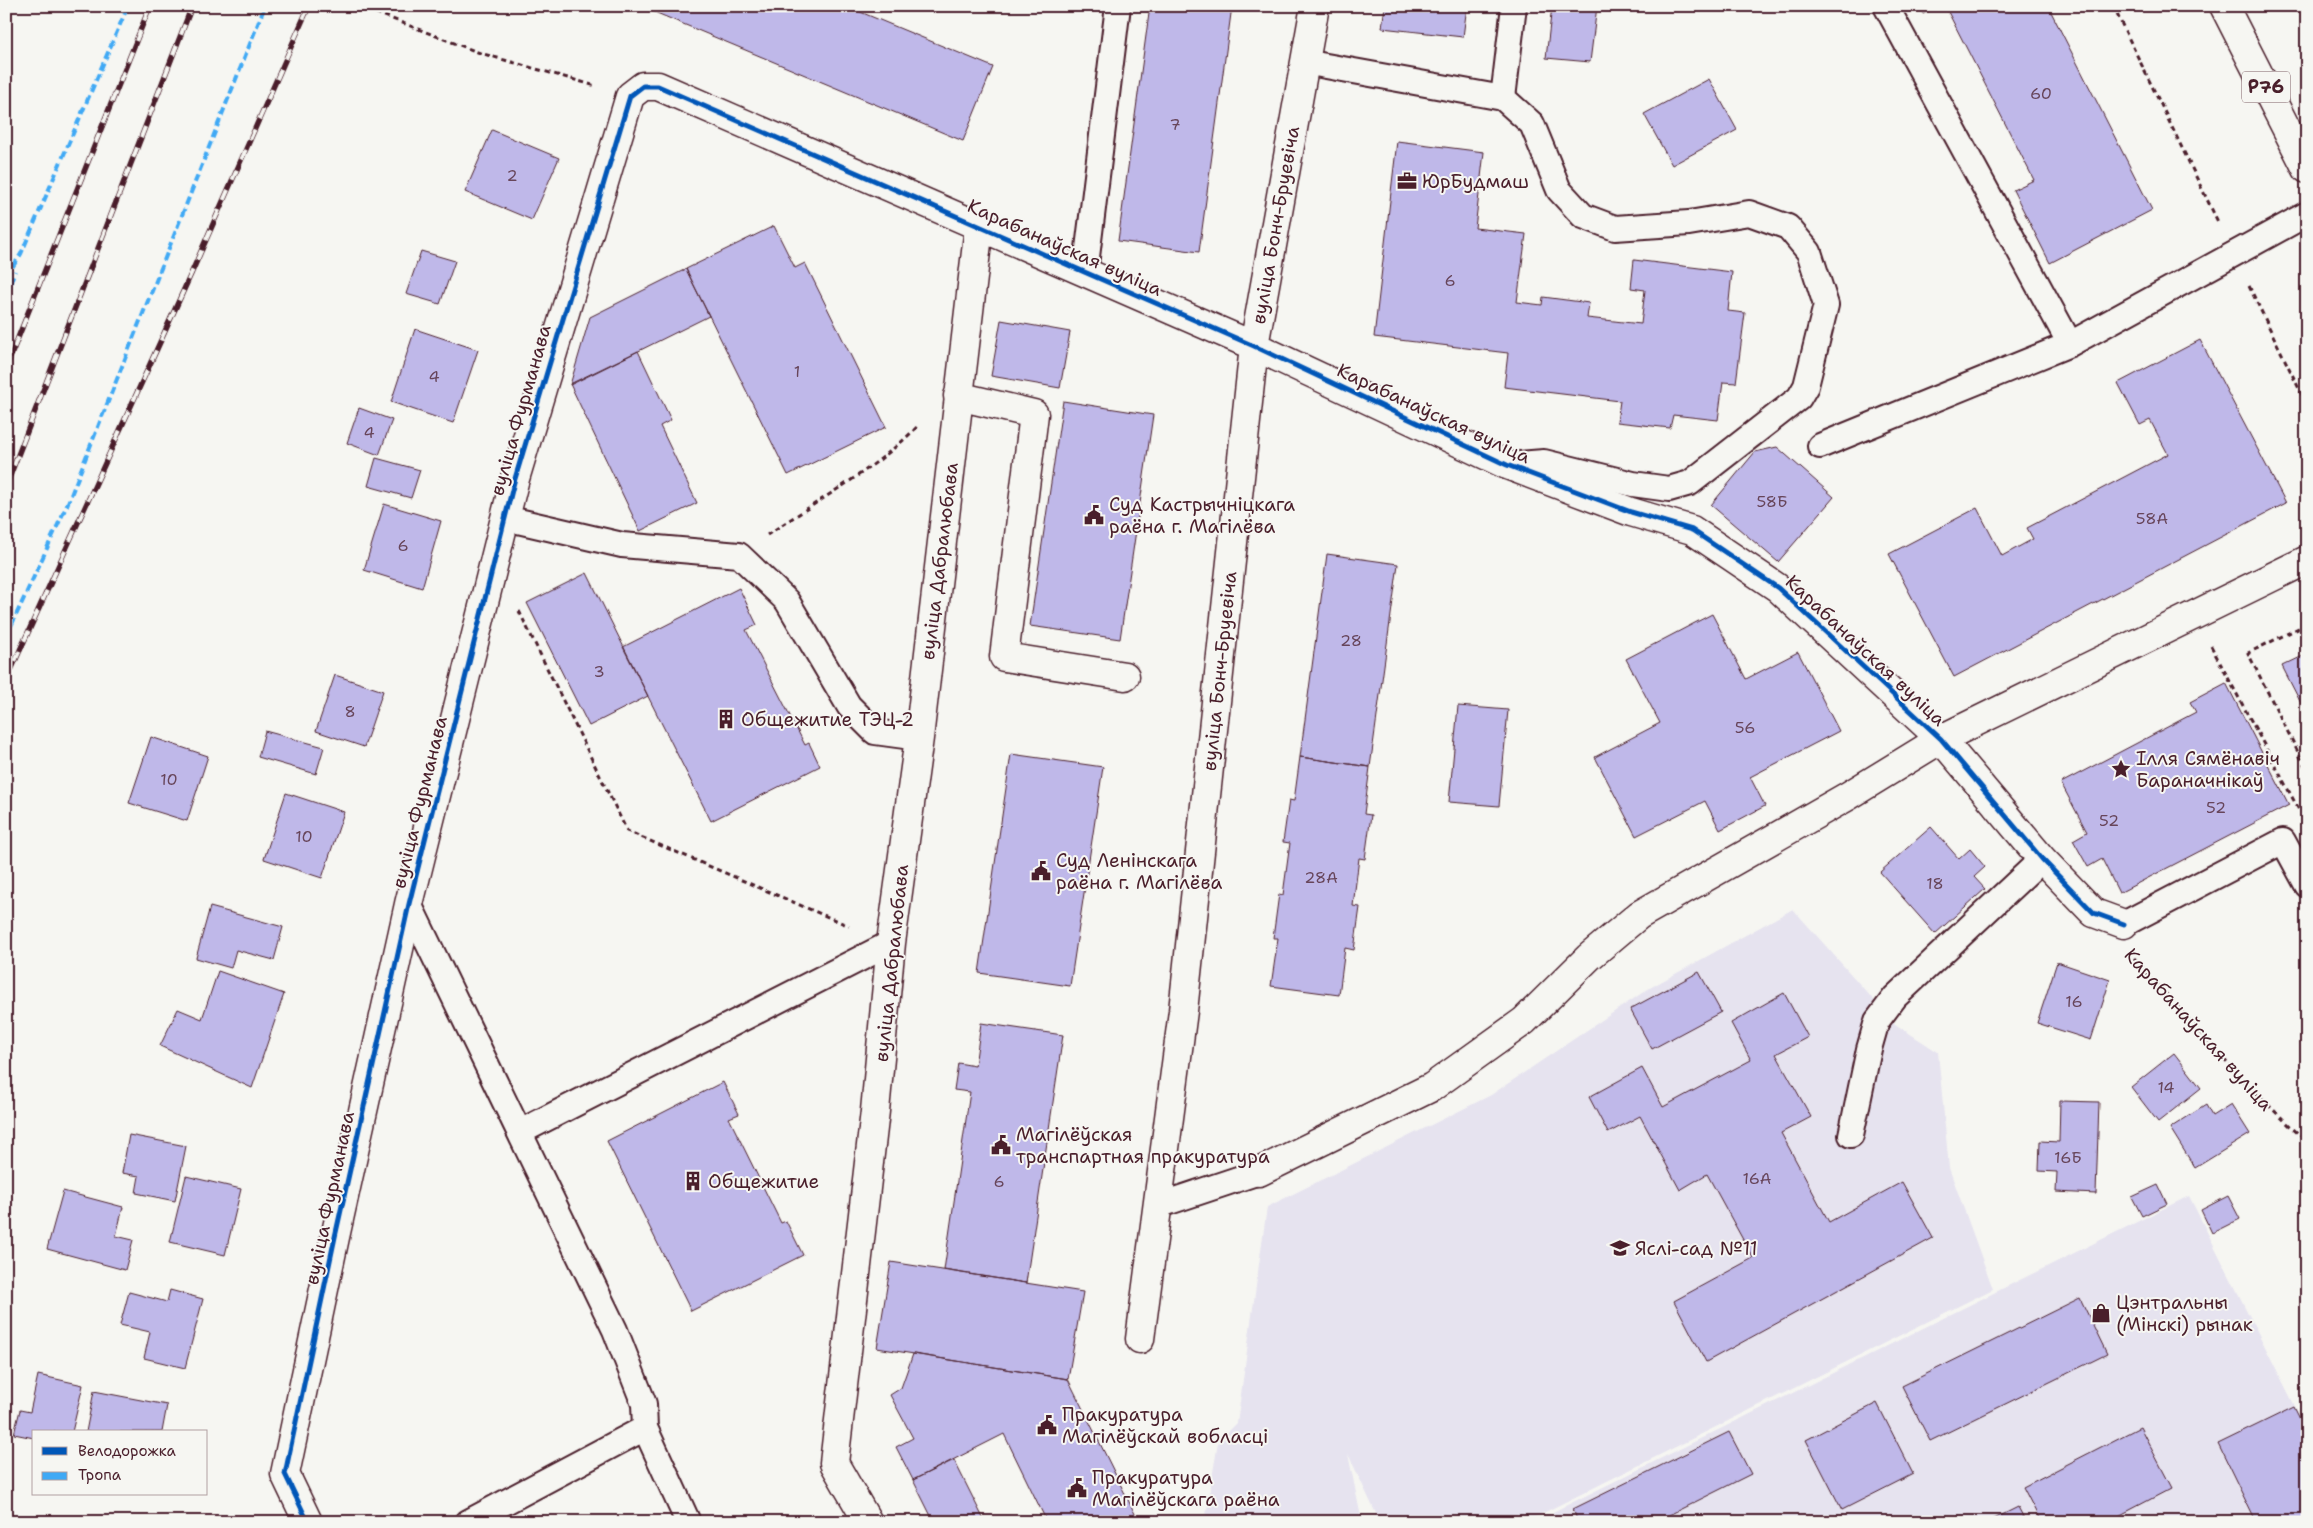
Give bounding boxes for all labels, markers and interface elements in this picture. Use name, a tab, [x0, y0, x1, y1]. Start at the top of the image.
road number: Р76	[2242, 72, 2290, 102]
house number: 60	[2030, 83, 2052, 104]
house number: 7	[1169, 114, 1181, 135]
street label: вуліца Бонч-Бруевіча	[1246, 124, 1305, 326]
house number: 2	[506, 165, 518, 186]
place label: ЮрБудмаш	[1422, 169, 1529, 194]
office icon: ЮрБудмаш	[1396, 170, 1418, 192]
street label: Карабанаўская вуліца	[963, 193, 1166, 302]
house number: 6	[1444, 270, 1456, 291]
street label: вуліца Фурманава	[484, 322, 557, 499]
street label: Карабанаўская вуліца	[1333, 358, 1535, 469]
house number: 1	[794, 361, 800, 382]
house number: 4	[428, 366, 440, 387]
house number: 4	[363, 422, 375, 443]
street label: вуліца Дабралюбава	[915, 461, 964, 661]
house number: 58Б	[1756, 491, 1788, 512]
place label: Суд Кастрычніцкага раёна г. Магілёва	[1109, 492, 1295, 539]
public building icon: Суд Кастрычніцкага раёна г. Магілёва	[1083, 504, 1105, 526]
house number: 58А	[2136, 508, 2168, 529]
house number: 6	[397, 535, 409, 556]
street label: Карабанаўская вуліца	[1780, 569, 1951, 731]
street label: вуліца Бонч-Бруевіча	[1197, 570, 1242, 772]
house number: 28	[1340, 630, 1362, 651]
house number: 3	[593, 661, 605, 682]
house number: 8	[344, 701, 356, 722]
place label: Общежитие ТЭЦ-2	[741, 707, 914, 732]
building icon: Общежитие ТЭЦ-2	[715, 708, 737, 730]
street label: вуліца Фурманава	[386, 713, 453, 891]
house number: 56	[1735, 717, 1755, 738]
place label: Ілля Сямёнавіч Бараначнікаў	[2136, 746, 2280, 793]
place icon: Ілля Сямёнавіч Бараначнікаў	[2110, 758, 2132, 780]
house number: 10	[160, 769, 178, 790]
house number: 52	[2206, 797, 2226, 818]
house number: 52	[2099, 810, 2119, 831]
house number: 10	[295, 826, 313, 847]
place label: Суд Ленінскага раёна г. Магілёва	[1056, 848, 1222, 895]
public building icon: Суд Ленінскага раёна г. Магілёва	[1030, 860, 1052, 882]
street label: вуліца Дабралюбава	[869, 863, 914, 1063]
house number: 28А	[1304, 867, 1338, 888]
house number: 18	[1926, 873, 1944, 894]
street label: Карабанаўская вуліца	[2119, 943, 2279, 1116]
house number: 16	[2065, 991, 2083, 1012]
house number: 14	[2157, 1077, 2175, 1098]
street label: вуліца Фурманава	[299, 1109, 360, 1287]
place label: Магілёўская транспартная пракуратура	[1016, 1122, 1270, 1169]
public building icon: Магілёўская транспартная пракуратура	[990, 1134, 1012, 1156]
house number: 16Б	[2054, 1147, 2082, 1168]
house number: 16А	[1743, 1168, 1771, 1189]
place label: Общежитие	[708, 1169, 819, 1194]
building icon: Общежитие	[682, 1170, 704, 1192]
house number: 6	[993, 1171, 1005, 1192]
place label: Яслі-сад №11	[1635, 1236, 1758, 1261]
school or university icon: Яслі-сад №11	[1609, 1237, 1631, 1259]
place label: Цэнтральны (Мінскі) рынак	[2116, 1290, 2253, 1337]
shop icon: Цэнтральны (Мінскі) рынак	[2090, 1302, 2112, 1324]
place label: Пракуратура Магілёўскай вобласці	[1062, 1402, 1269, 1449]
public building icon: Пракуратура Магілёўскай вобласці	[1036, 1414, 1058, 1436]
legend	[32, 1430, 208, 1496]
text: Велодорожка	[78, 1441, 177, 1461]
text: Тропа	[78, 1465, 122, 1485]
place label: Пракуратура Магілёўскага раёна	[1092, 1465, 1280, 1512]
public building icon: Пракуратура Магілёўскага раёна	[1066, 1477, 1088, 1499]

